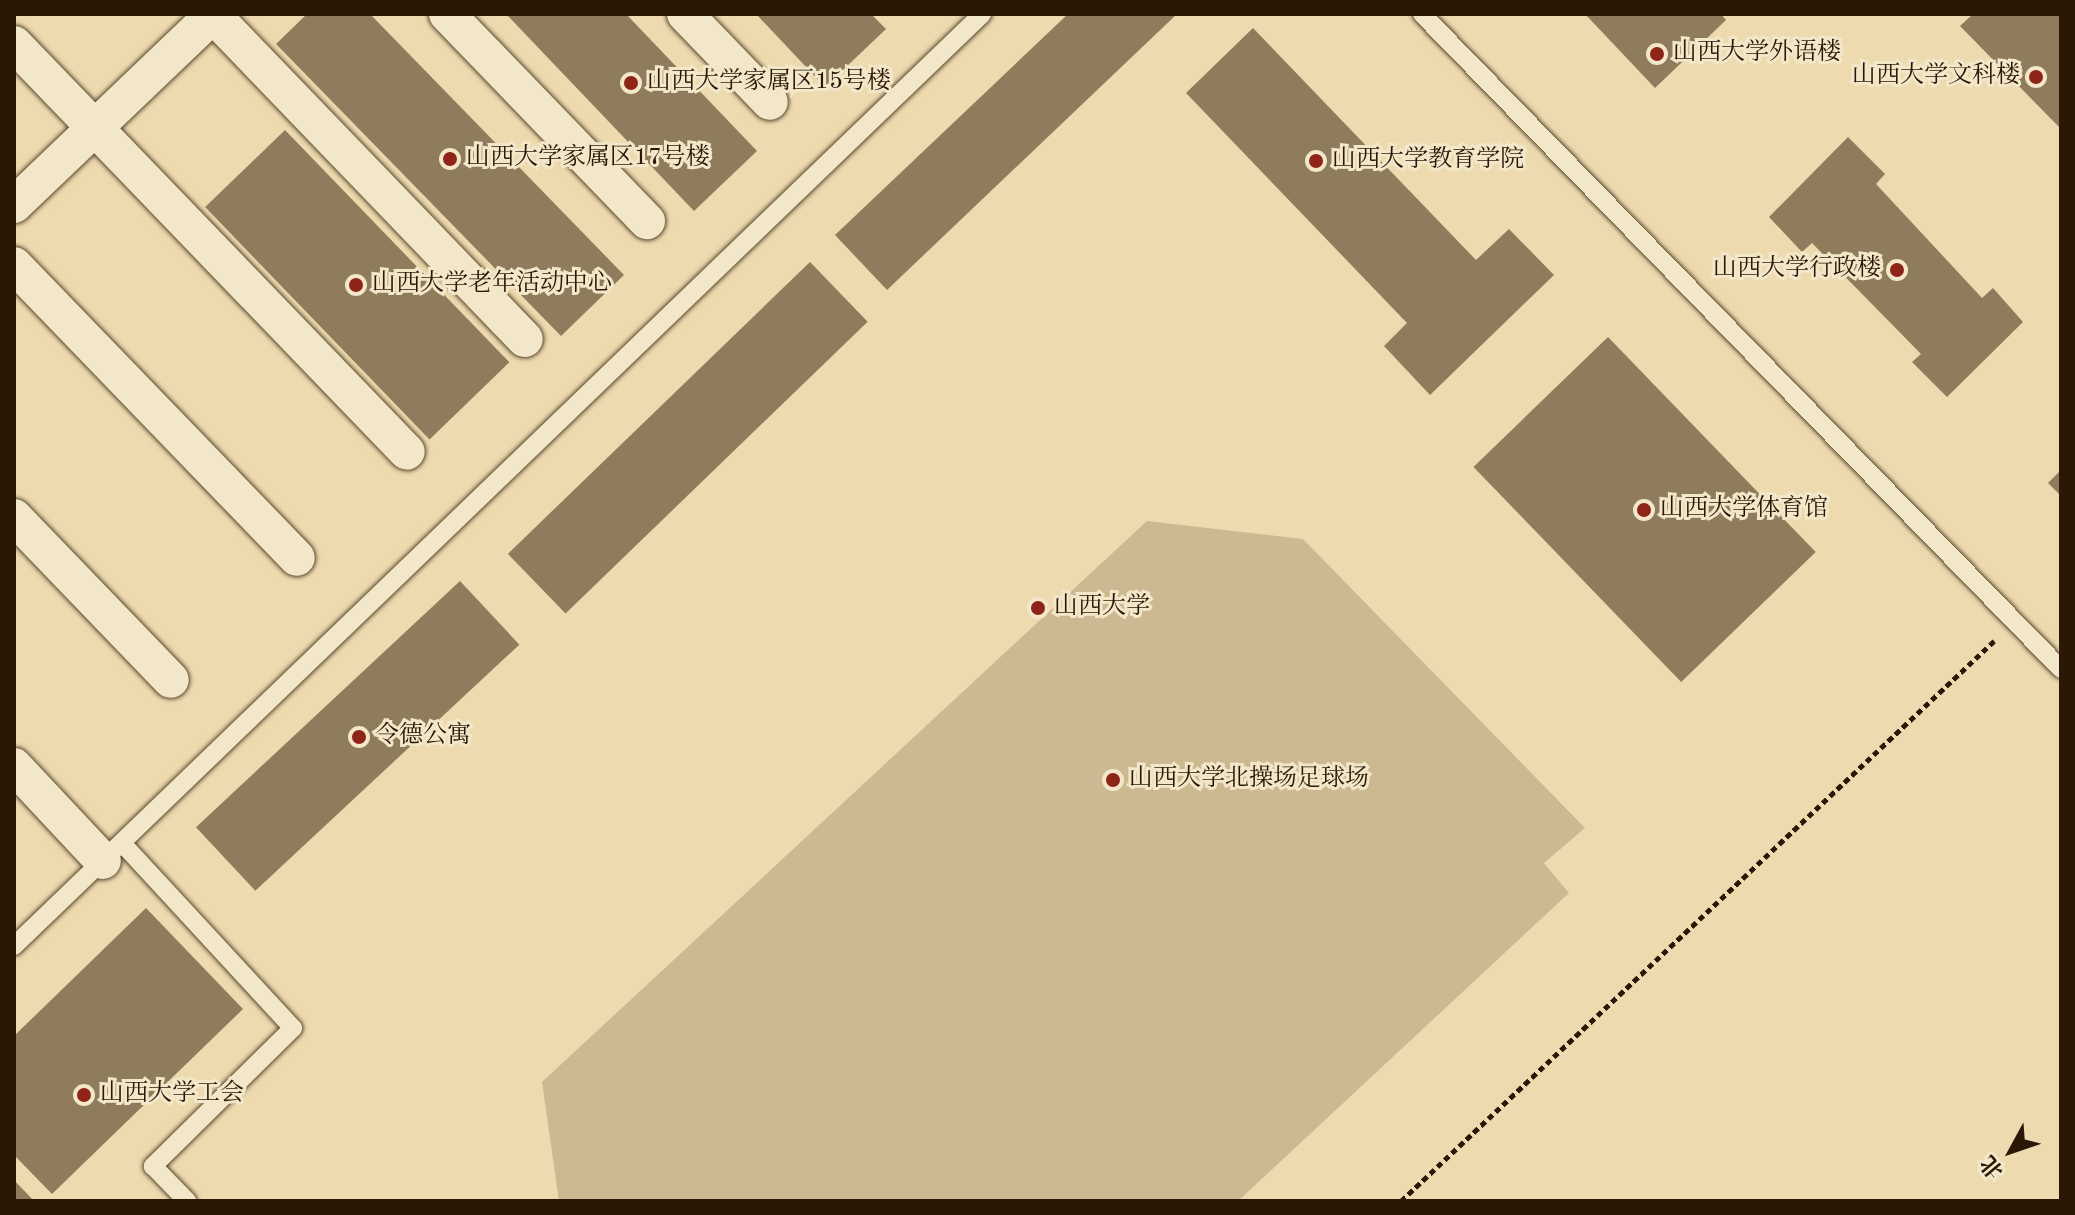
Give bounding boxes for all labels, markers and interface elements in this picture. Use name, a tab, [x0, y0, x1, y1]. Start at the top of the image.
place label: 山西大学外语楼	[1673, 40, 1841, 68]
marker: 山西大学外语楼	[1648, 45, 1666, 63]
place label: 山西大学文科楼	[1852, 63, 2020, 91]
marker: 山西大学文科楼	[2027, 68, 2045, 86]
place label: 山西大学家属区15号楼	[647, 69, 891, 97]
marker: 山西大学家属区15号楼	[622, 74, 640, 92]
place label: 山西大学家属区17号楼	[466, 145, 710, 173]
place label: 山西大学教育学院	[1332, 147, 1524, 175]
marker: 山西大学家属区17号楼	[441, 150, 459, 168]
marker: 山西大学教育学院	[1307, 152, 1325, 170]
place label: 山西大学行政楼	[1713, 256, 1881, 284]
marker: 山西大学行政楼	[1888, 261, 1906, 279]
place label: 山西大学老年活动中心	[372, 271, 612, 299]
marker: 山西大学老年活动中心	[347, 276, 365, 294]
place label: 山西大学体育馆	[1660, 496, 1828, 524]
marker: 山西大学体育馆	[1635, 501, 1653, 519]
place label: 山西大学	[1054, 594, 1150, 622]
marker: 山西大学	[1029, 599, 1047, 617]
place label: 令德公寓	[375, 723, 471, 751]
marker: 令德公寓	[350, 728, 368, 746]
place label: 山西大学北操场足球场	[1129, 766, 1369, 794]
marker: 山西大学北操场足球场	[1104, 771, 1122, 789]
place label: 山西大学工会	[100, 1081, 244, 1109]
marker: 山西大学工会	[75, 1086, 93, 1104]
north arrow	[1971, 1111, 2051, 1191]
text: 北	[1977, 1151, 2008, 1182]

